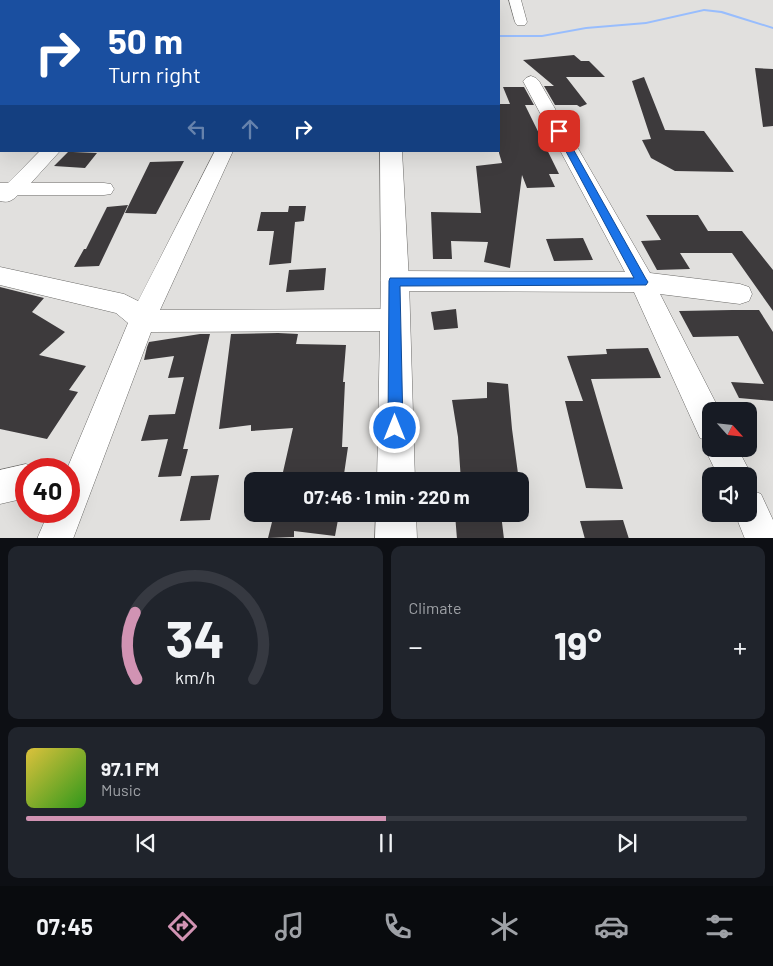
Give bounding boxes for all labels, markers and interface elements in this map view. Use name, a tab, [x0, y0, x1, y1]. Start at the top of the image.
text: 50 m	[108, 19, 183, 61]
icon: right	[25, 20, 90, 85]
text: Turn right	[108, 61, 201, 87]
pin	[538, 110, 580, 152]
icon: left	[183, 115, 211, 143]
icon: ahead	[236, 115, 264, 143]
icon: right	[289, 115, 317, 143]
icon: arrive	[545, 117, 573, 145]
position arrow	[368, 401, 420, 453]
north arrow	[702, 402, 758, 458]
map controls	[702, 402, 757, 522]
speed limit sign: 40	[15, 458, 80, 523]
button: sound	[702, 467, 757, 522]
text: 07:46 · 1 min · 220 m	[303, 485, 470, 508]
text: Climate	[409, 598, 461, 617]
text: 34	[165, 606, 225, 668]
text: 19°	[554, 622, 602, 668]
text: −	[409, 629, 423, 663]
text: +	[733, 629, 747, 663]
text: km/h	[175, 666, 215, 688]
text: 97.1 FM	[101, 757, 159, 780]
text: Music	[101, 780, 141, 799]
icon: previous	[132, 829, 160, 857]
icon: pause	[372, 829, 400, 857]
icon: next	[613, 829, 641, 857]
icon: directions	[165, 909, 200, 944]
icon: music	[272, 909, 307, 944]
icon: phone	[380, 909, 415, 944]
icon: climate	[487, 909, 522, 944]
icon: car	[594, 909, 629, 944]
icon: filters	[702, 909, 737, 944]
text: 07:45	[36, 913, 93, 939]

